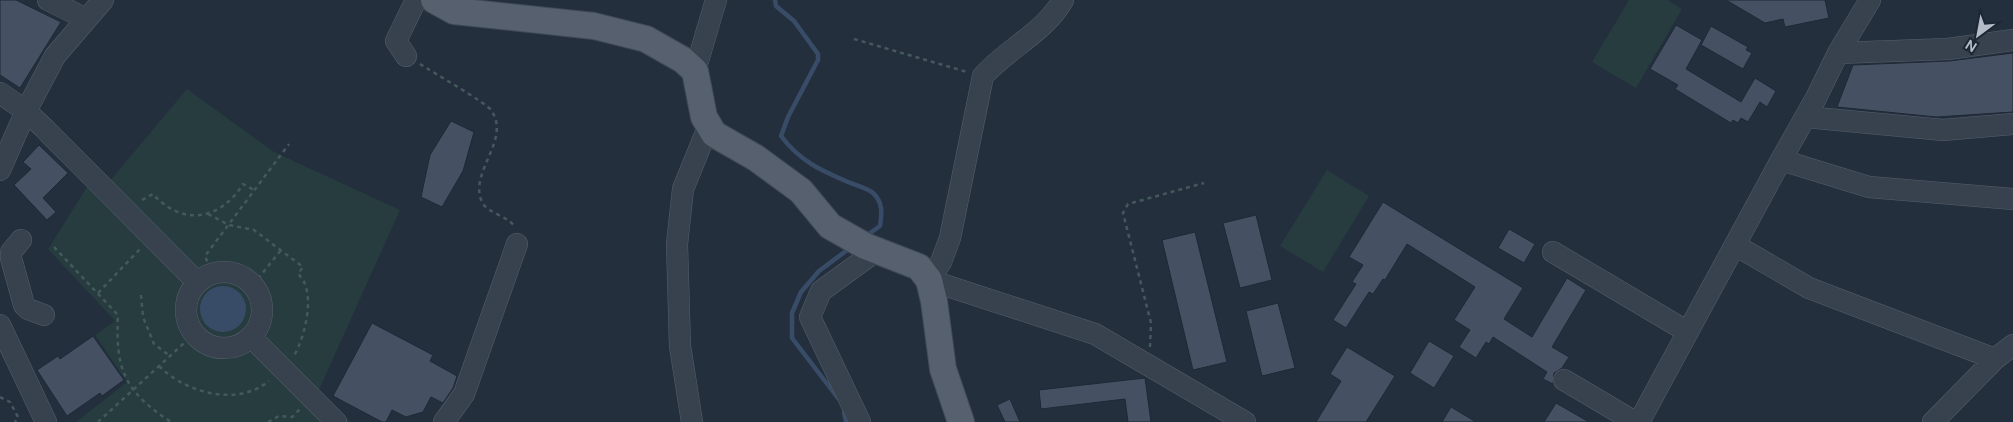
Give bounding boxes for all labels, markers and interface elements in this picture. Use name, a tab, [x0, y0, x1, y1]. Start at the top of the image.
north arrow	[1953, 10, 2003, 60]
text: N	[1962, 36, 1980, 56]

